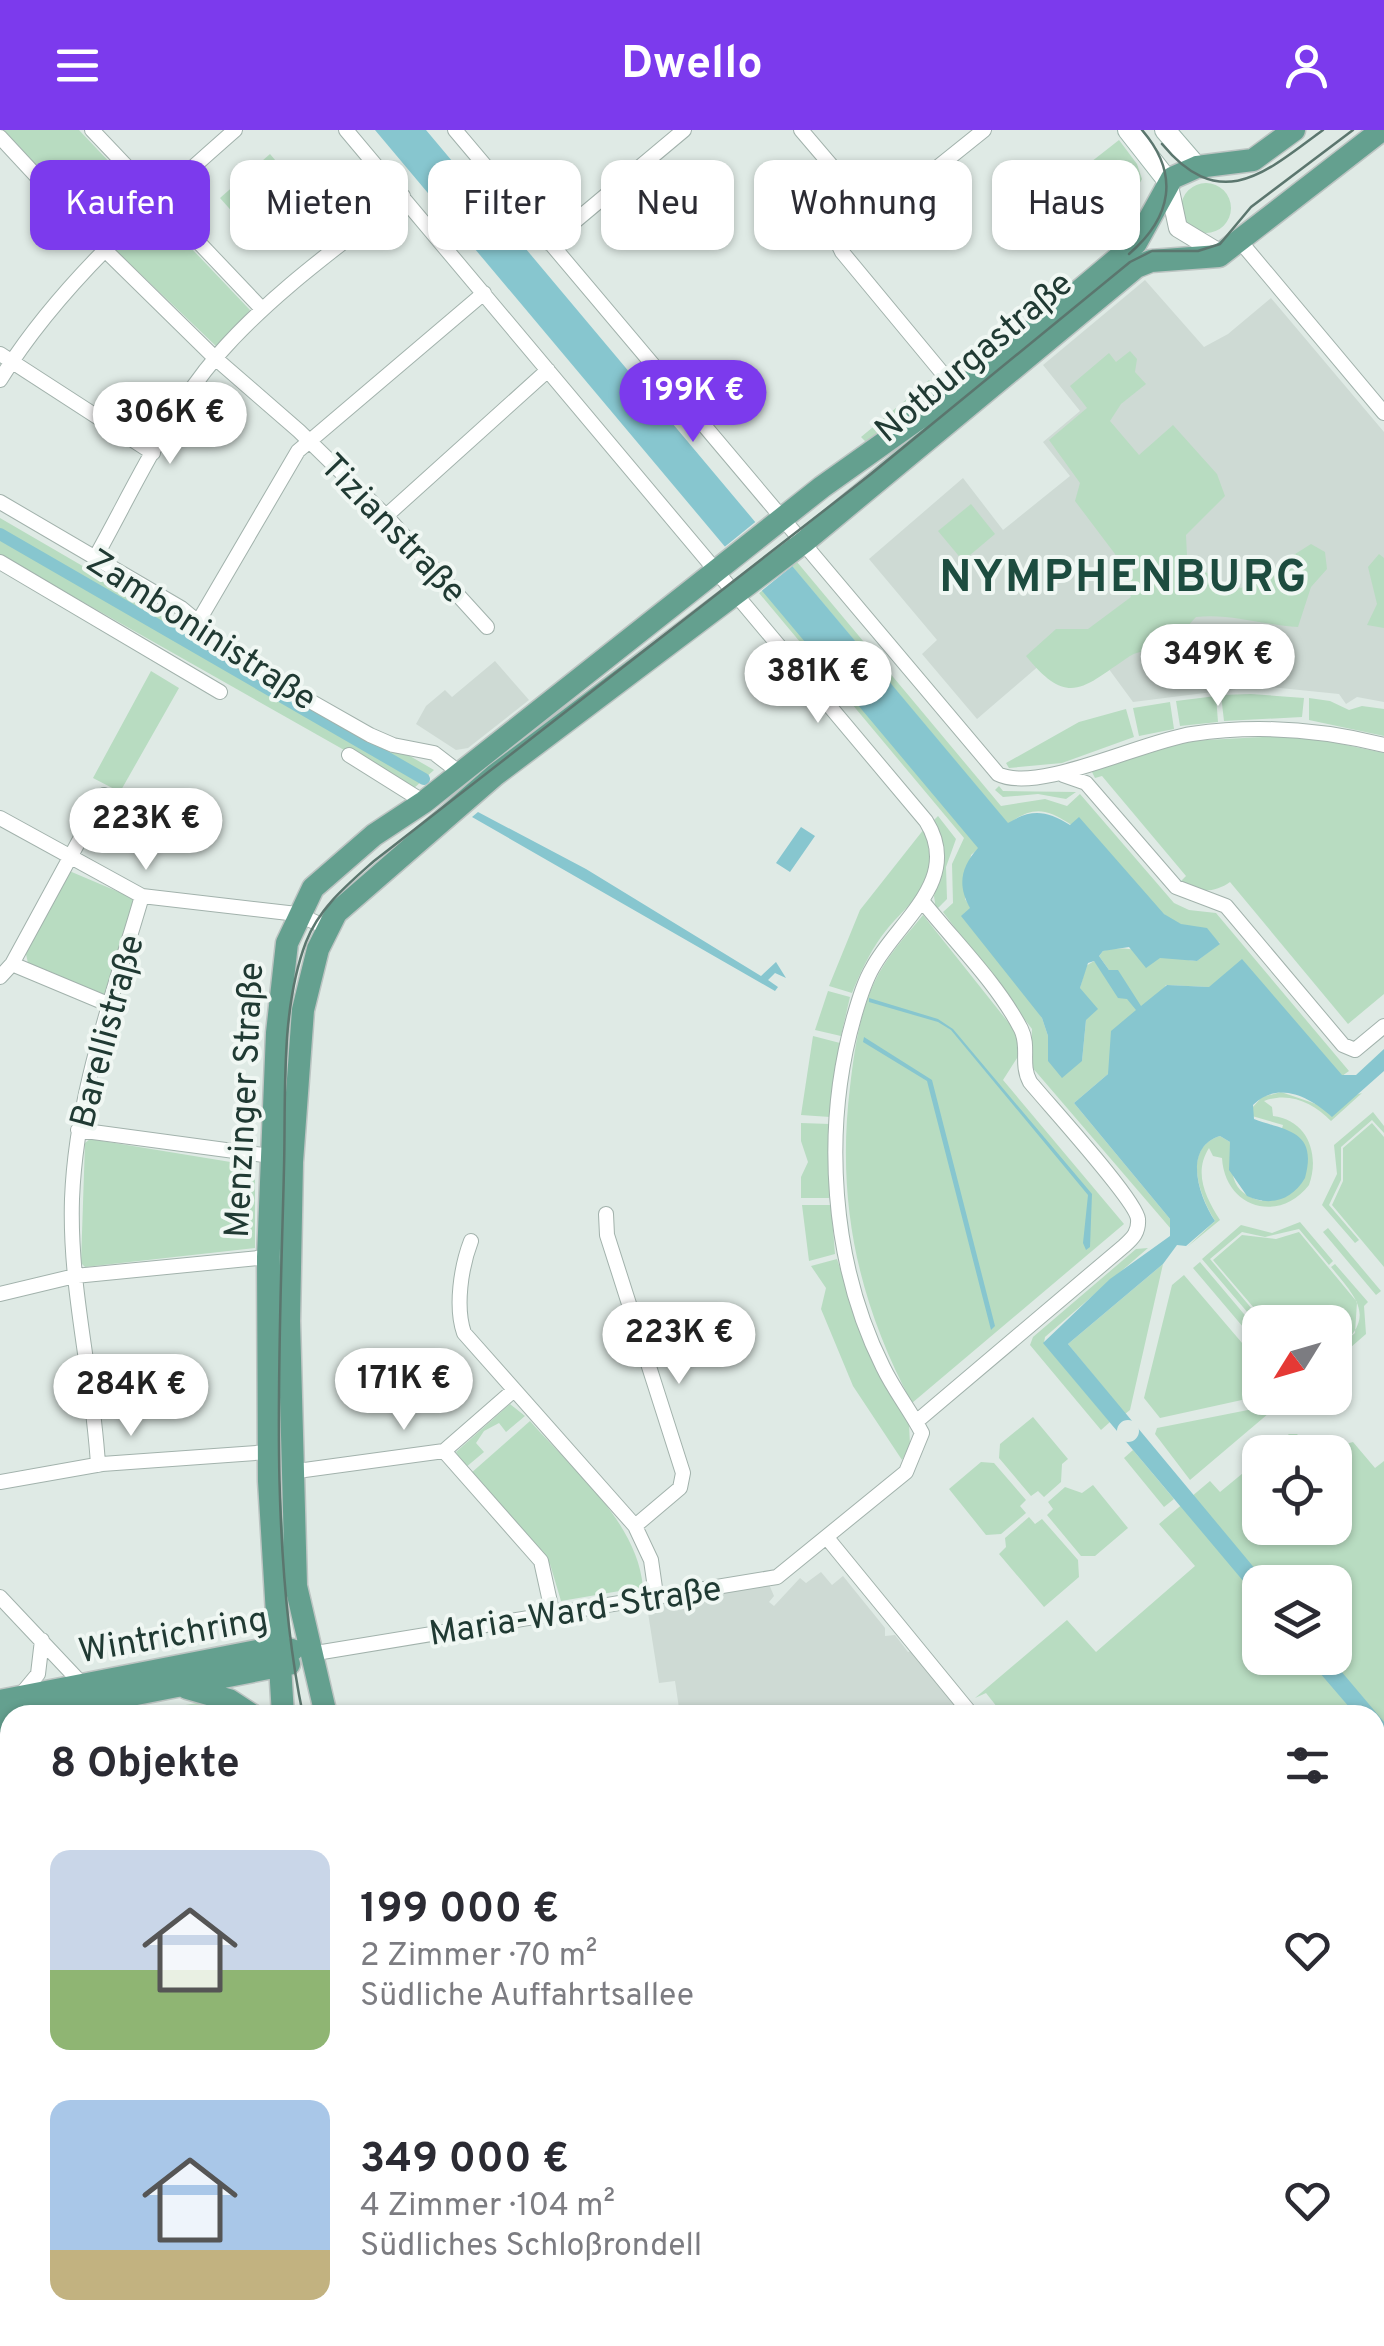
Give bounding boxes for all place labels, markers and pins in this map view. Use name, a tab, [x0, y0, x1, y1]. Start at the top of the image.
pin: 199K €	[612, 360, 774, 445]
pin: 306K €	[89, 382, 251, 467]
pin: 349K €	[1137, 624, 1299, 709]
pin: 381K €	[737, 641, 899, 726]
pin: 223K €	[65, 788, 227, 873]
pin: 223K €	[598, 1302, 760, 1387]
pin: 171K €	[323, 1348, 485, 1433]
pin: 284K €	[50, 1354, 212, 1439]

